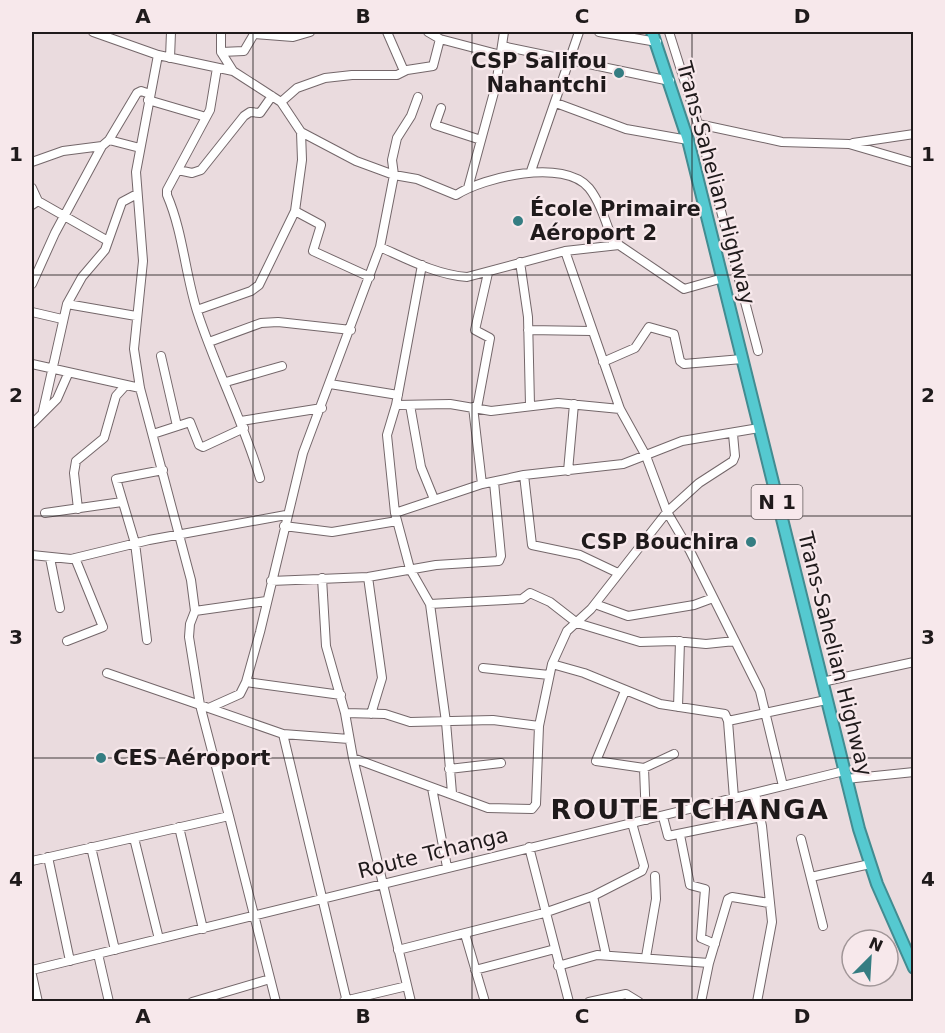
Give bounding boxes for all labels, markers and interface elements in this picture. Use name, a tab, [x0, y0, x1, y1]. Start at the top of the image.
text: A	[135, 4, 151, 28]
text: B	[355, 4, 371, 28]
text: C	[575, 4, 589, 28]
text: D	[794, 4, 810, 28]
place label: CSP Salifou Nahantchi	[471, 49, 607, 97]
street label: Trans-Sahelian Highway	[672, 58, 760, 307]
marker: CSP Salifou Nahantchi	[612, 66, 626, 80]
text: 1	[9, 142, 23, 166]
text: 1	[921, 142, 935, 166]
place label: École Primaire Aéroport 2	[530, 196, 701, 245]
marker: École Primaire Aéroport 2	[511, 214, 525, 228]
text: 2	[9, 383, 23, 407]
text: 2	[921, 383, 935, 407]
road number: N 1	[752, 485, 802, 519]
street label: Trans-Sahelian Highway	[793, 528, 877, 779]
place label: CSP Bouchira	[581, 530, 739, 554]
marker: CSP Bouchira	[744, 535, 758, 549]
text: 3	[9, 625, 23, 649]
text: 3	[921, 625, 935, 649]
place label: CES Aéroport	[113, 746, 270, 770]
marker: CES Aéroport	[94, 751, 108, 765]
district label: ROUTE TCHANGA	[551, 794, 829, 825]
street label: Route Tchanga	[355, 823, 511, 883]
text: 4	[9, 867, 23, 891]
text: 4	[921, 867, 935, 891]
north arrow	[840, 928, 900, 988]
text: N	[866, 933, 886, 956]
text: A	[135, 1004, 151, 1028]
text: B	[355, 1004, 371, 1028]
text: C	[575, 1004, 589, 1028]
text: D	[794, 1004, 810, 1028]

